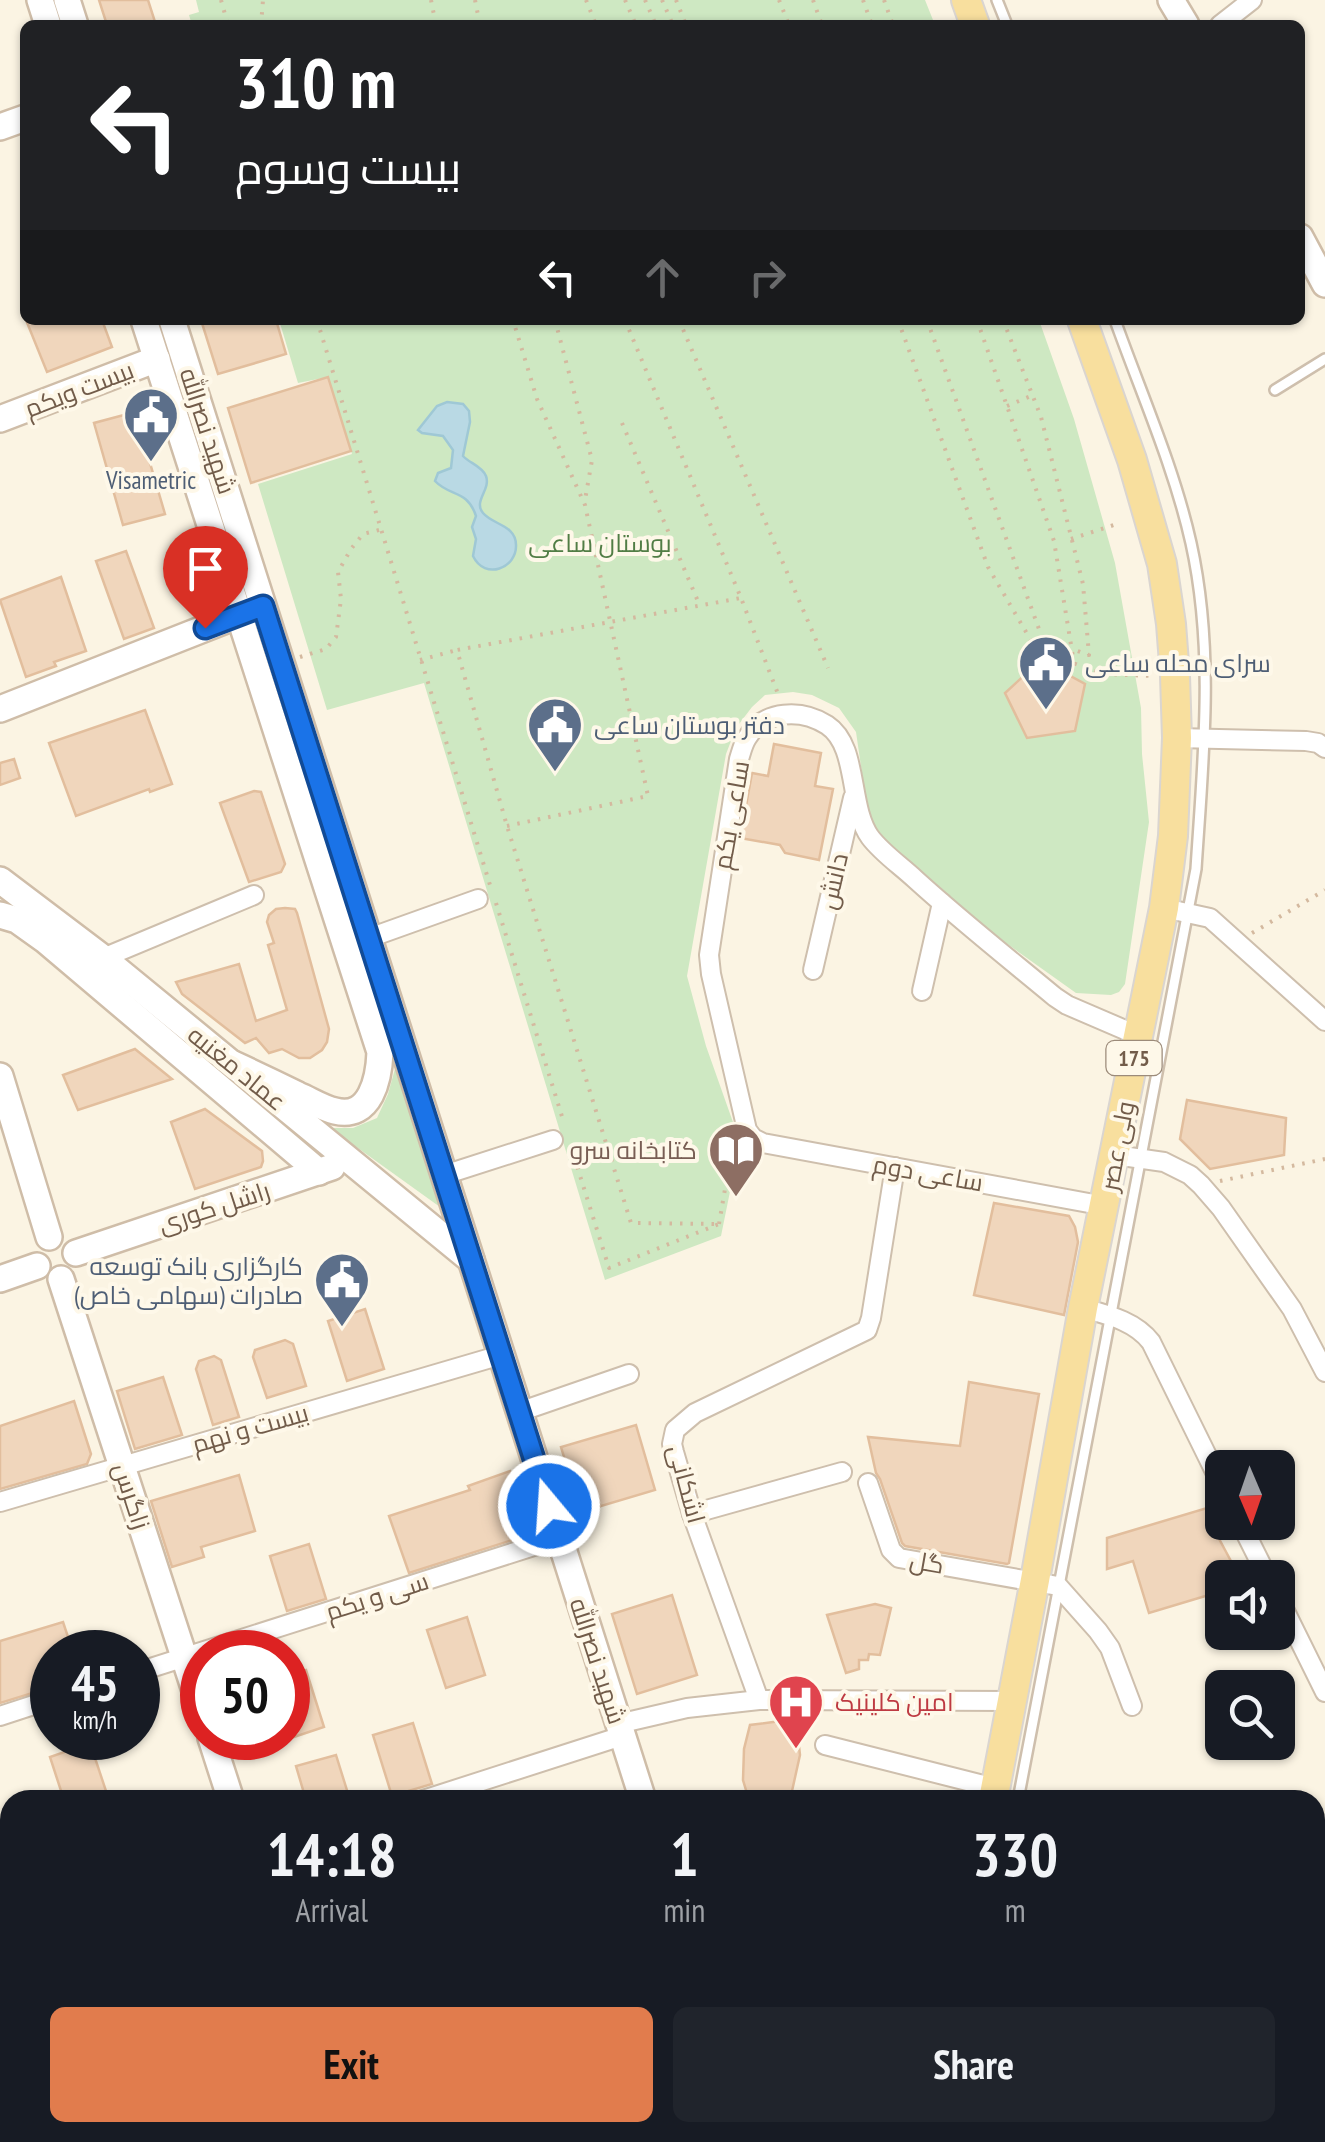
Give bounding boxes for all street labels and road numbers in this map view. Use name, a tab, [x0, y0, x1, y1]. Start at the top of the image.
street label: بیست ویکم	[20, 354, 139, 426]
street label: شهید نصرالله	[173, 364, 243, 498]
street label: ساعی یکم	[706, 758, 758, 872]
street label: دانش	[811, 850, 855, 912]
street label: عماد مغنیه	[181, 1019, 293, 1117]
road number: 175	[1106, 1041, 1162, 1075]
street label: ولی عصر	[1092, 1098, 1141, 1196]
street label: ساعی دوم	[870, 1148, 986, 1200]
street label: راشل کوری	[154, 1174, 274, 1240]
street label: بیست و نهم	[188, 1396, 313, 1462]
street label: اشکانی	[661, 1441, 713, 1527]
street label: زاگرس	[106, 1459, 158, 1533]
street label: گل	[907, 1543, 947, 1581]
street label: سی و یکم	[321, 1564, 433, 1630]
street label: شهید نصرالله	[563, 1594, 633, 1728]

